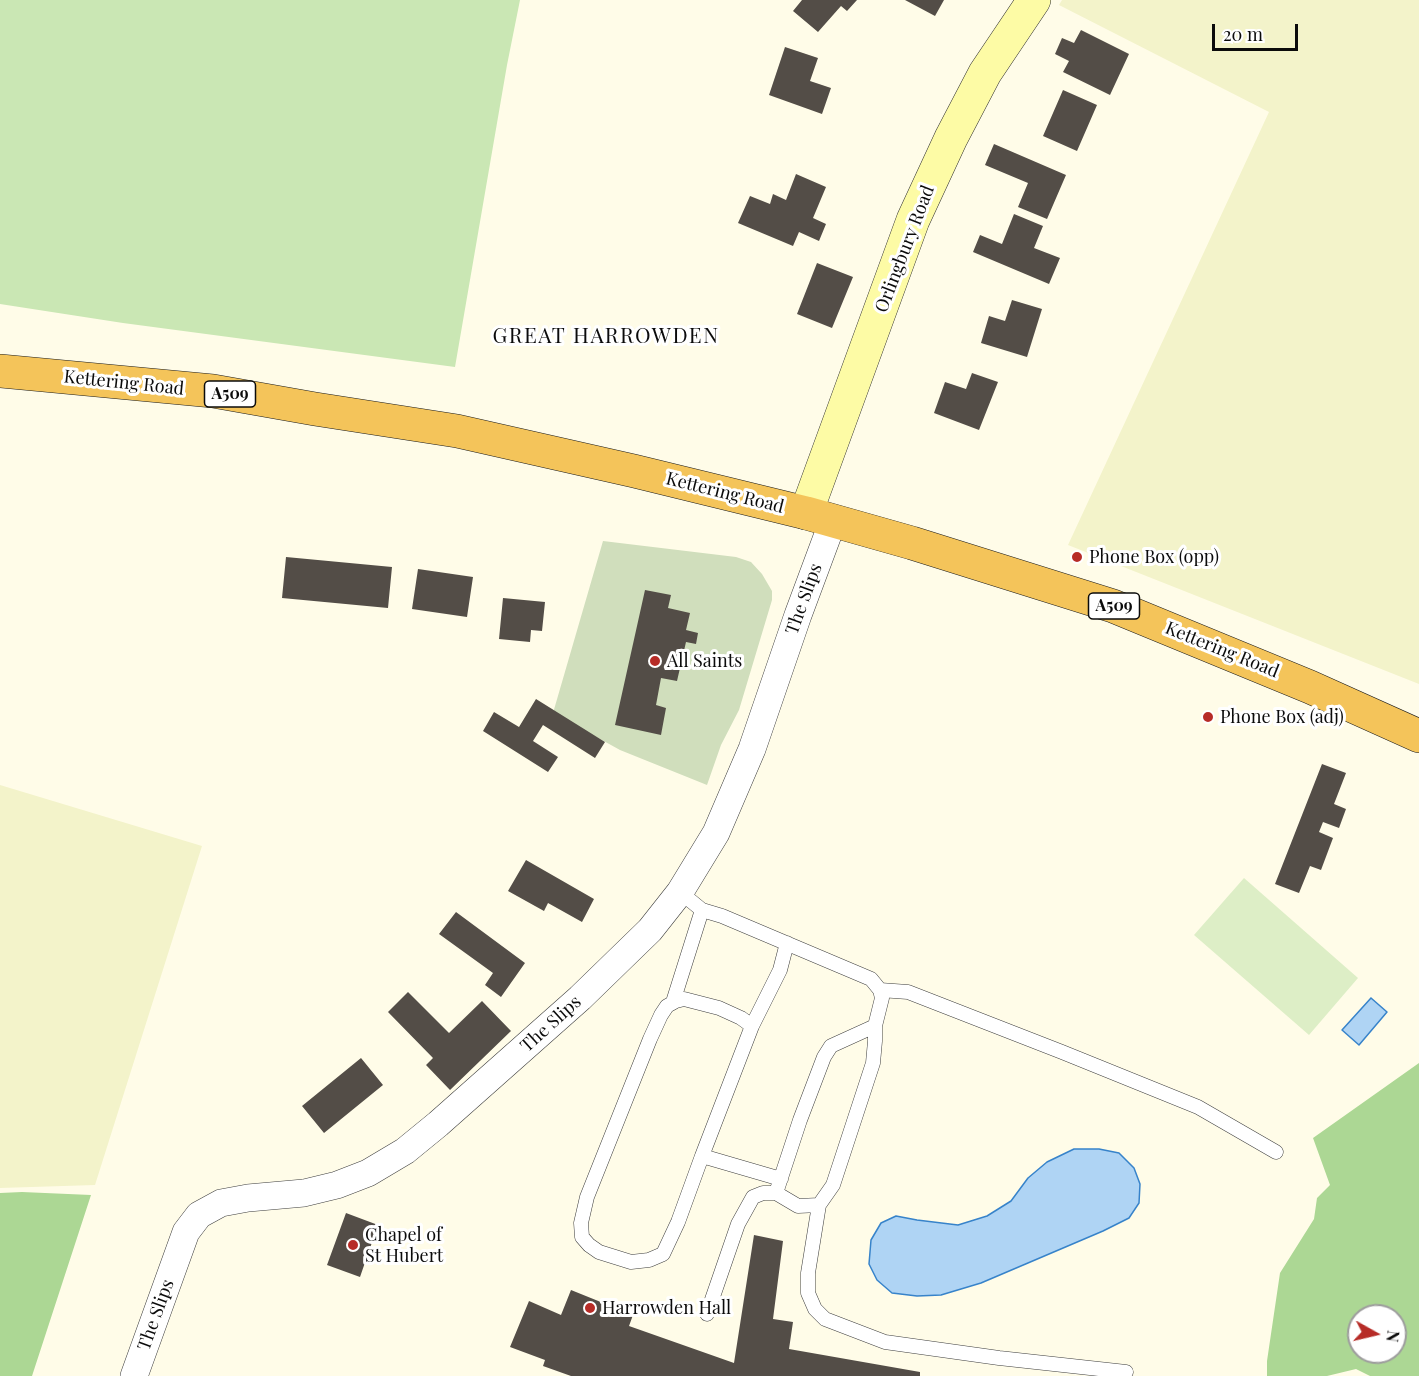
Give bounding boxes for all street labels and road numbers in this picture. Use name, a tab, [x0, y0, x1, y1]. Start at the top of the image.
street label: Orlingbury Road	[871, 182, 939, 316]
street label: Kettering Road	[63, 366, 185, 400]
road number: A509	[204, 381, 256, 407]
street label: Kettering Road	[664, 468, 786, 518]
street label: The Slips	[781, 561, 827, 637]
road number: A509	[1088, 593, 1140, 619]
street label: Kettering Road	[1162, 617, 1282, 683]
street label: The Slips	[516, 991, 586, 1057]
street label: The Slips	[133, 1277, 179, 1353]

